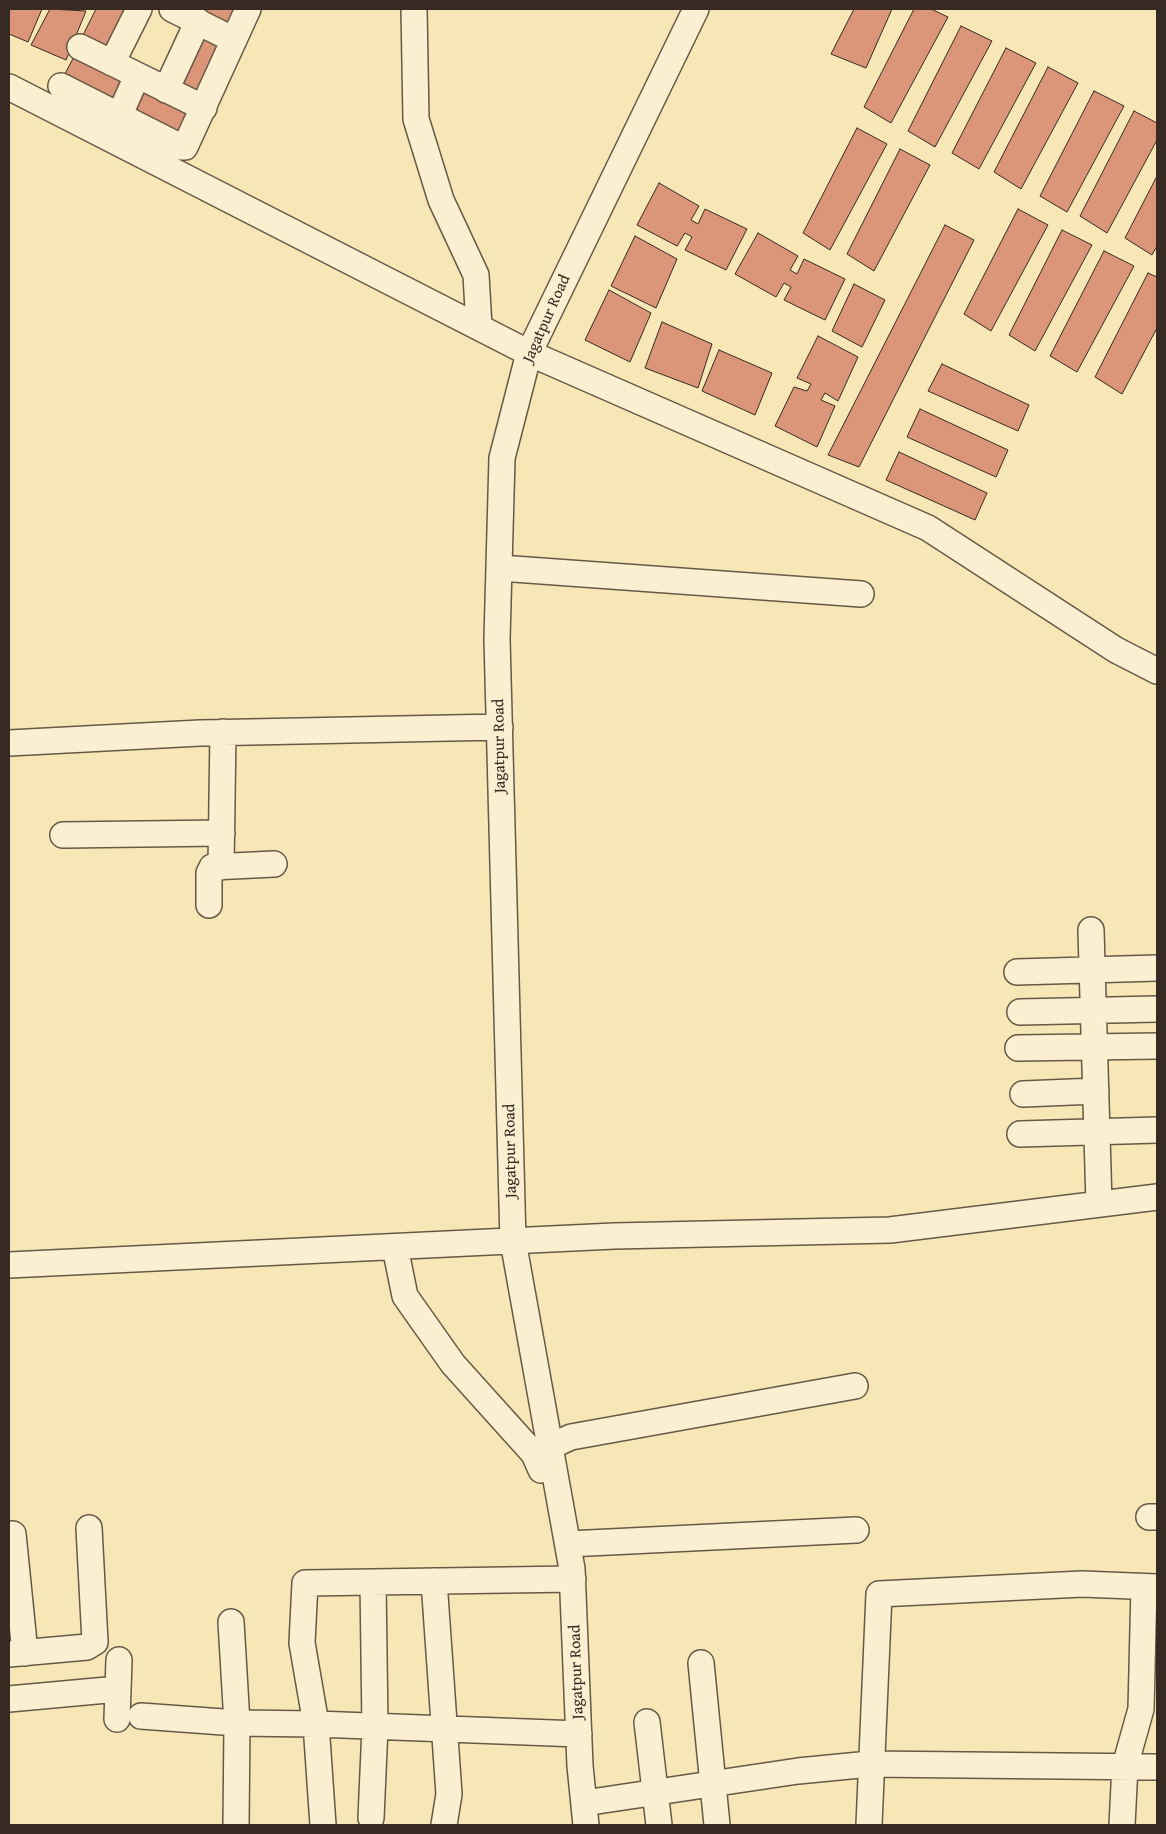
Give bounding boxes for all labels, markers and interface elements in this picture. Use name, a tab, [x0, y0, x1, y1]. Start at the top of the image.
street label: Jagatpur Road	[519, 272, 575, 366]
street label: Jagatpur Road	[490, 699, 510, 793]
street label: Jagatpur Road	[501, 1104, 521, 1198]
street label: Jagatpur Road	[566, 1624, 588, 1720]

